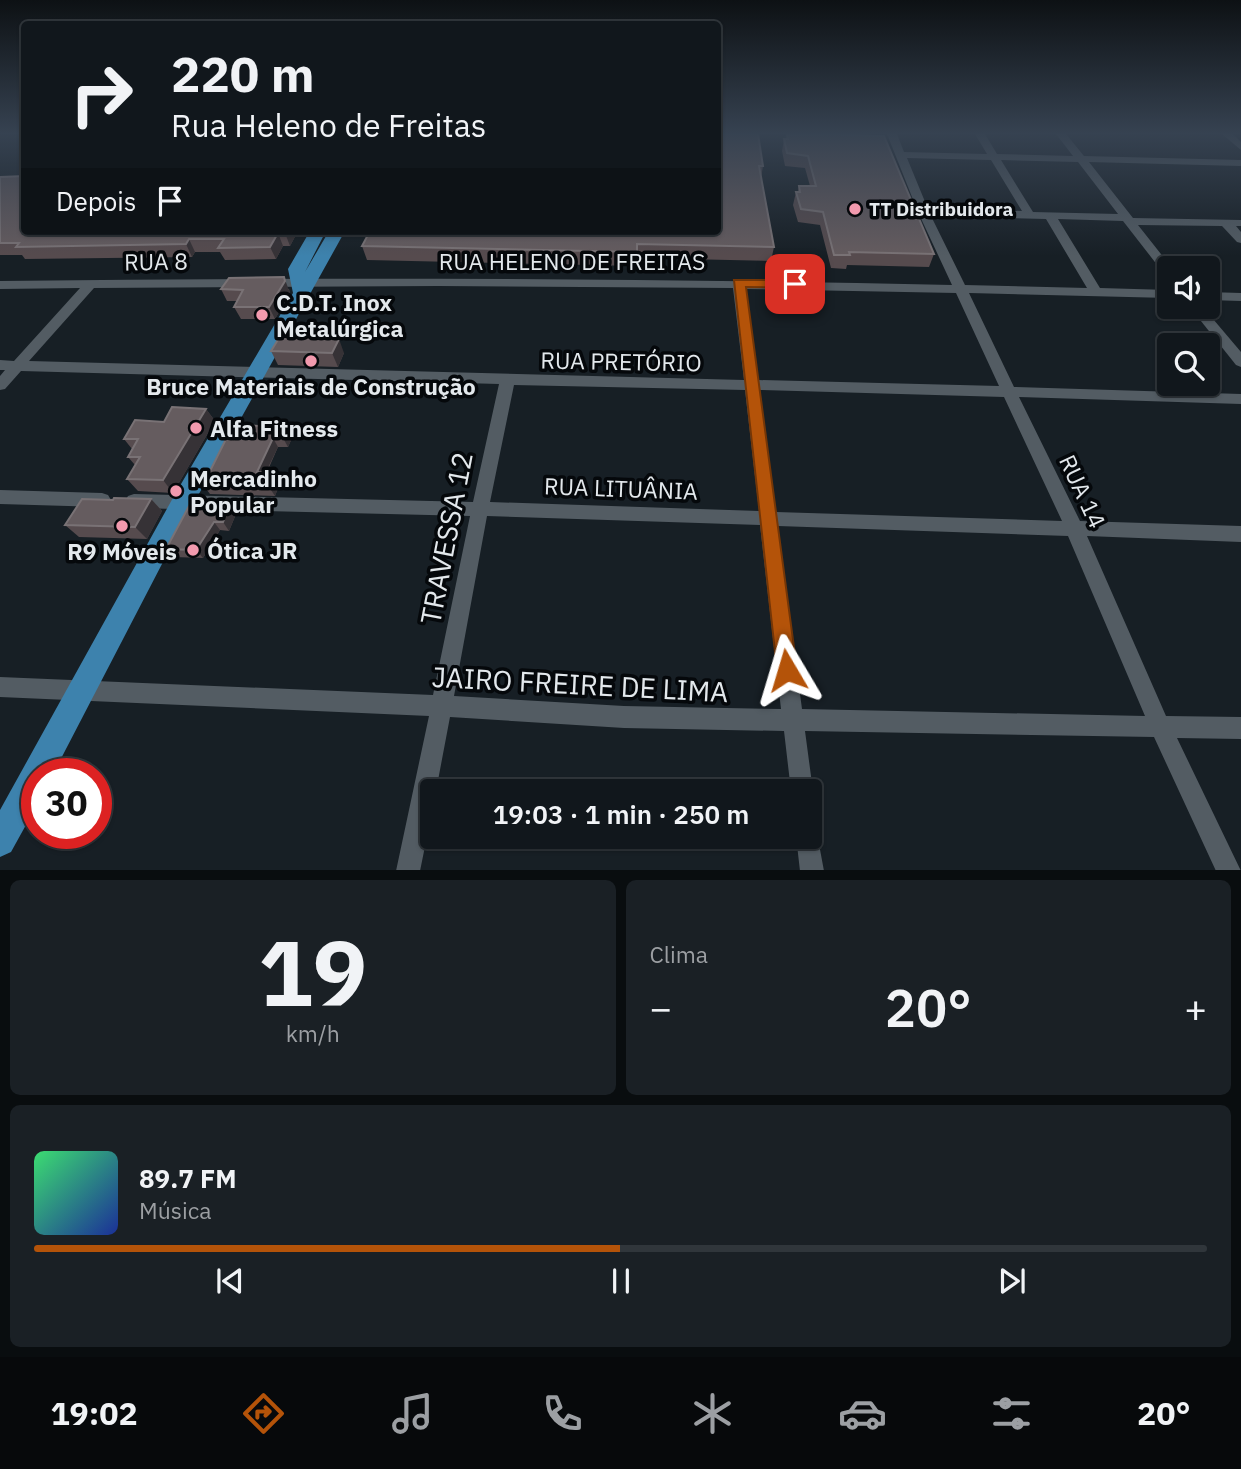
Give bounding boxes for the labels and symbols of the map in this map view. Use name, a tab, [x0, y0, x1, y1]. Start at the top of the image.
place label: TT Distribuidora	[869, 197, 1013, 221]
marker: TT Distribuidora	[847, 201, 863, 217]
street label: RUA 8	[124, 245, 188, 277]
street label: RUA HELENO DE FREITAS	[439, 246, 705, 276]
pin	[765, 254, 825, 314]
place label: C.D.T. Inox Metalúrgica	[276, 287, 404, 343]
marker: C.D.T. Inox Metalúrgica	[254, 307, 270, 323]
street label: RUA PRETÓRIO	[540, 345, 702, 377]
marker: Bruce Materiais de Construção	[303, 353, 319, 369]
place label: Bruce Materiais de Construção	[146, 371, 476, 401]
place label: Alfa Fitness	[210, 413, 338, 443]
marker: Alfa Fitness	[188, 420, 204, 436]
street label: TRAVESSA 12	[411, 449, 481, 627]
street label: RUA 14	[1053, 450, 1113, 532]
place label: Mercadinho Popular	[190, 463, 317, 519]
street label: RUA LITUÂNIA	[544, 470, 699, 506]
marker: Mercadinho Popular	[168, 483, 184, 499]
marker: R9 Móveis	[114, 518, 130, 534]
place label: Ótica JR	[207, 535, 298, 565]
place label: R9 Móveis	[67, 536, 177, 566]
marker: Ótica JR	[185, 542, 201, 558]
position arrow	[750, 633, 824, 707]
street label: JAIRO FREIRE DE LIMA	[431, 658, 729, 710]
speed limit sign: 30	[21, 758, 112, 849]

